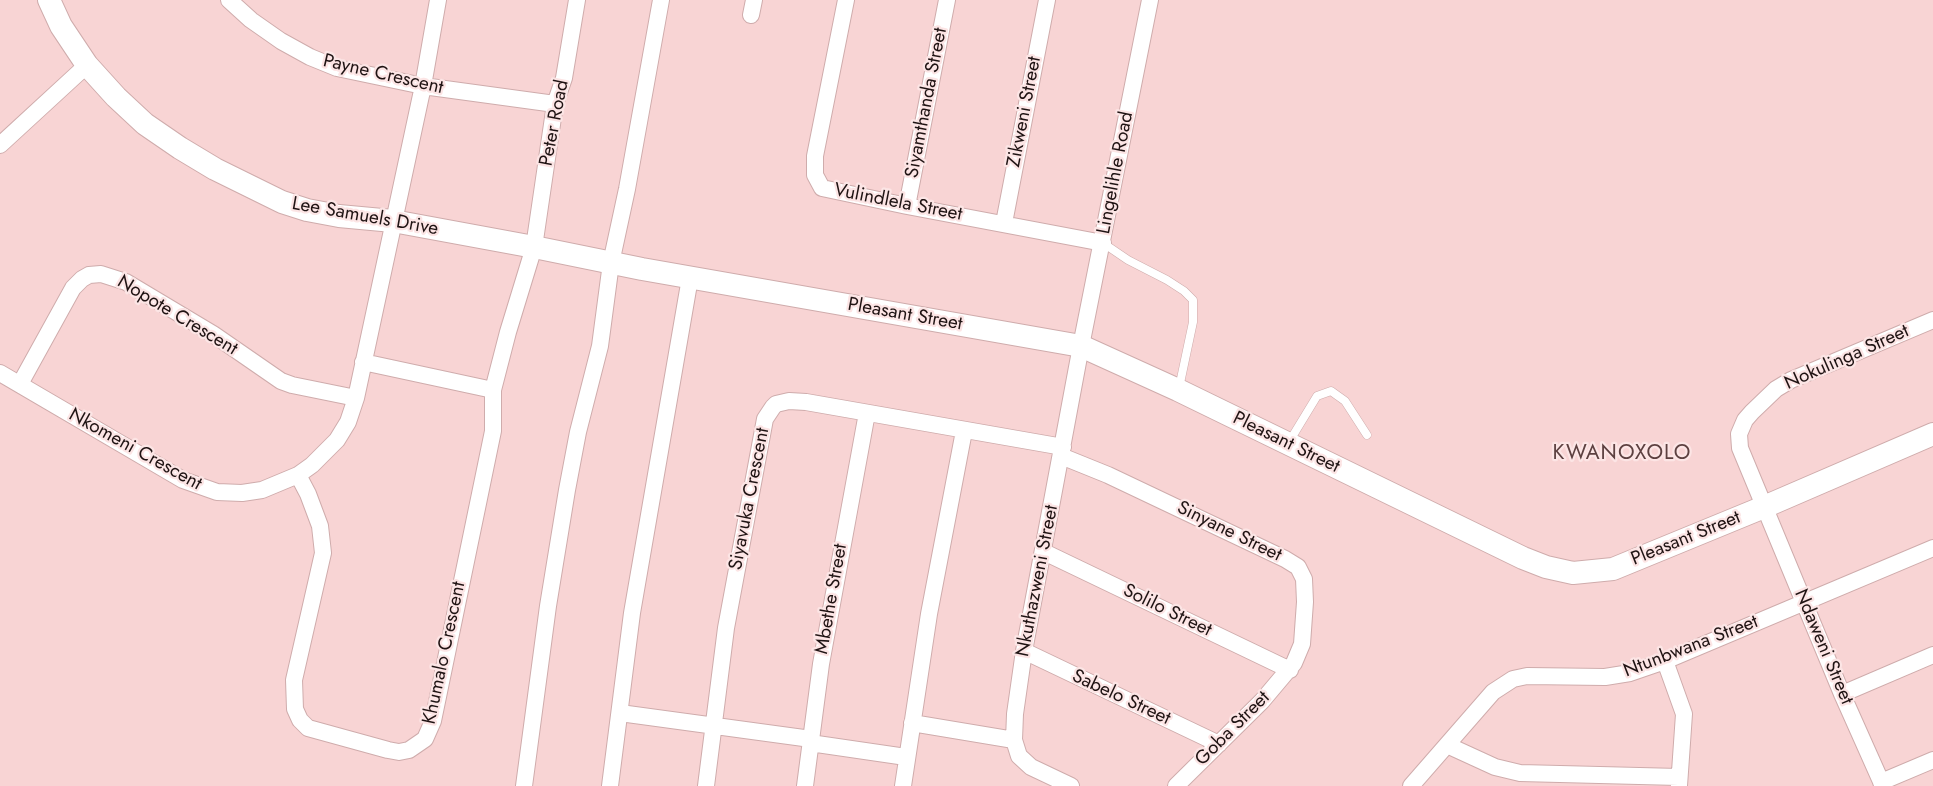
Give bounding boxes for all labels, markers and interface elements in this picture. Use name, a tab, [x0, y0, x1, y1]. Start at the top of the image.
street label: Siyamthanda Street	[901, 26, 953, 180]
street label: Payne Crescent	[321, 50, 445, 100]
street label: Zikweni Street	[1003, 55, 1047, 169]
street label: Peter Road	[535, 78, 575, 168]
street label: Lingelihle Road	[1093, 110, 1139, 236]
street label: Vulindlela Street	[832, 179, 964, 227]
street label: Lee Samuels Drive	[290, 193, 440, 241]
street label: Nopote Crescent	[113, 271, 241, 361]
street label: Pleasant Street	[846, 294, 964, 336]
street label: Nokulinga Street	[1781, 320, 1913, 396]
street label: Nkomeni Crescent	[65, 404, 205, 496]
street label: Pleasant Street	[1229, 407, 1343, 479]
street label: Siyavuka Crescent	[725, 426, 775, 572]
district label: KWANOXOLO	[1551, 441, 1693, 467]
street label: Sinyane Street	[1173, 497, 1285, 567]
street label: Nkuthazweni Street	[1012, 503, 1064, 659]
street label: Pleasant Street	[1628, 507, 1744, 571]
street label: Mbethe Street	[811, 542, 853, 656]
street label: Khumalo Crescent	[419, 580, 471, 726]
street label: Solilo Street	[1119, 580, 1215, 642]
street label: Ndaweni Street	[1788, 586, 1858, 708]
street label: Ntunbwana Street	[1621, 611, 1761, 683]
street label: Sabelo Street	[1068, 665, 1174, 731]
street label: Goba Street	[1191, 687, 1275, 771]

